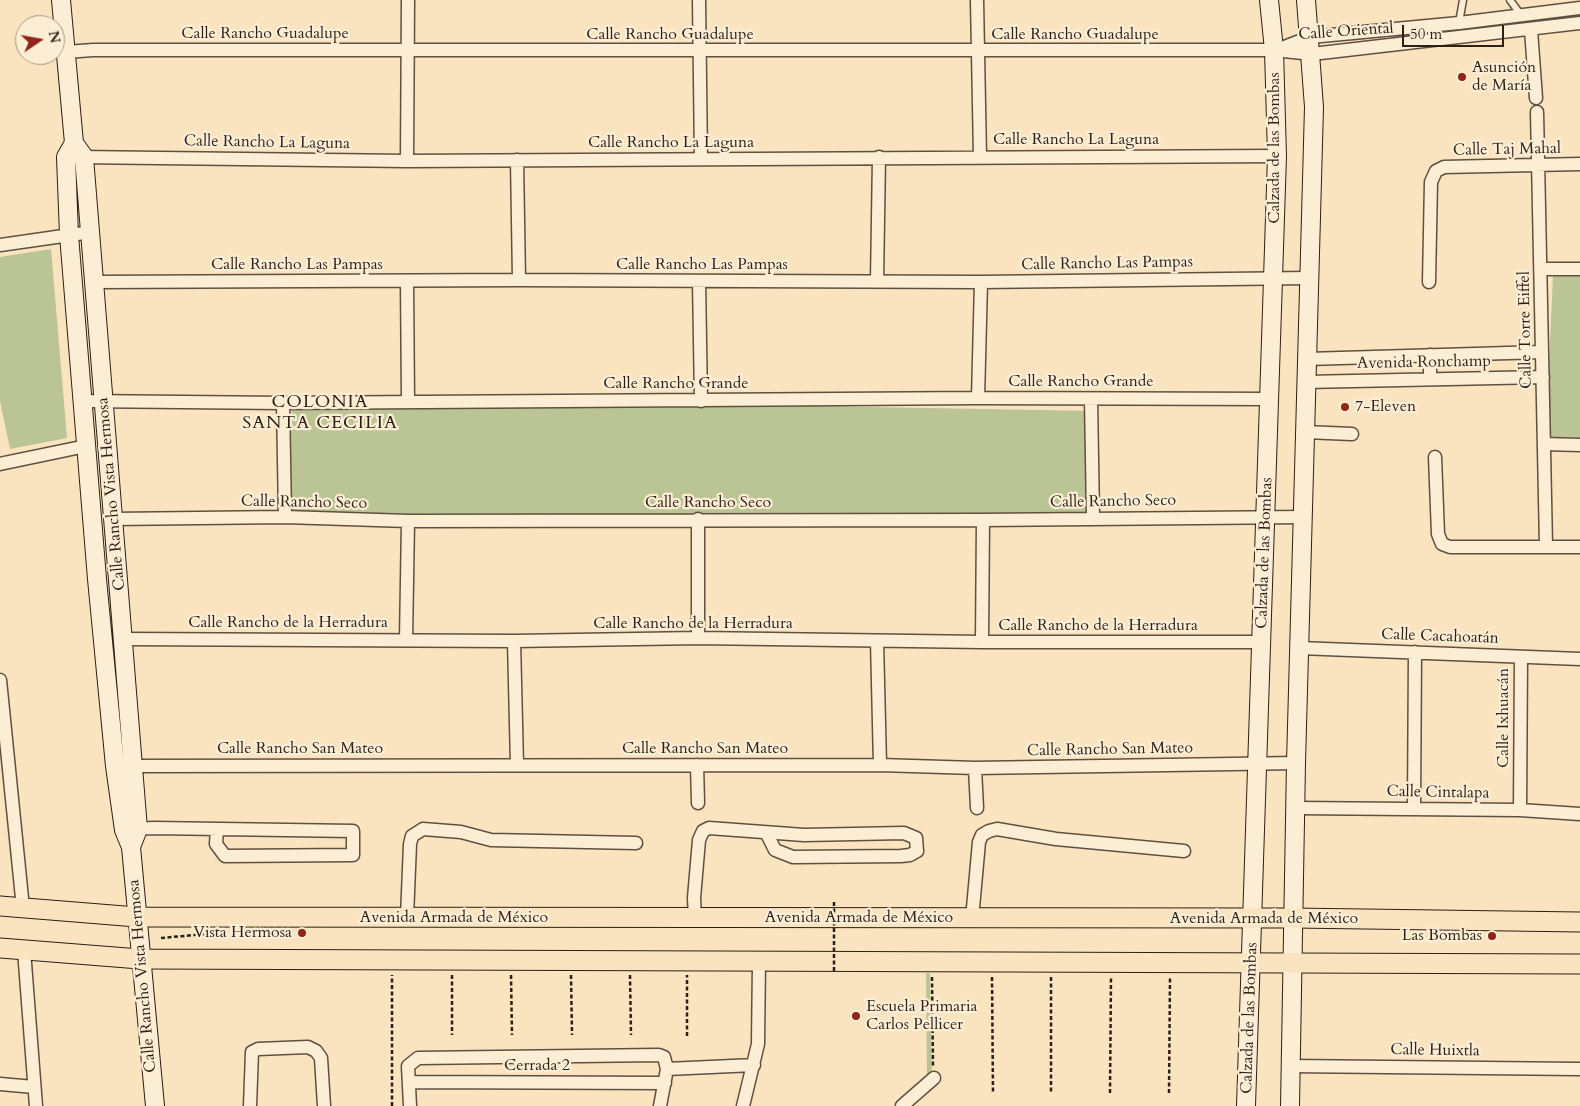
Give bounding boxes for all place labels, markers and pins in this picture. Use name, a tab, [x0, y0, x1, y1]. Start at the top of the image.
place label: Asunción de María	[1472, 58, 1536, 96]
marker: Asunción de María	[1456, 71, 1468, 83]
place label: 7-Eleven	[1355, 397, 1416, 417]
marker: 7-Eleven	[1339, 401, 1351, 413]
place label: Vista Hermosa	[193, 923, 292, 943]
place label: Las Bombas	[1402, 926, 1482, 946]
marker: Vista Hermosa	[296, 927, 308, 939]
marker: Las Bombas	[1486, 930, 1498, 942]
place label: Escuela Primaria Carlos Pellicer	[866, 997, 977, 1035]
marker: Escuela Primaria Carlos Pellicer	[850, 1010, 862, 1022]

